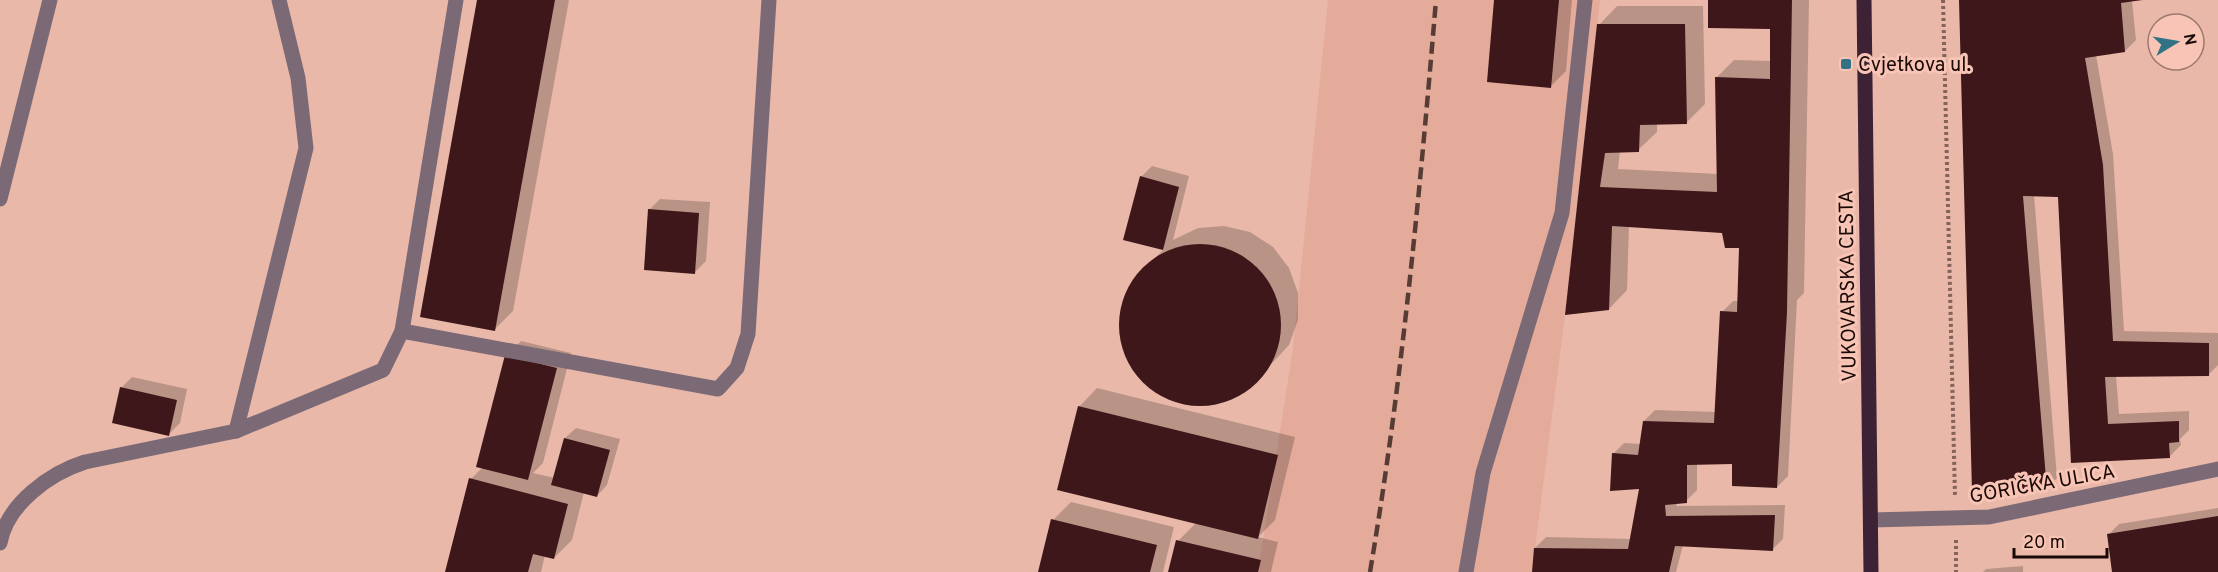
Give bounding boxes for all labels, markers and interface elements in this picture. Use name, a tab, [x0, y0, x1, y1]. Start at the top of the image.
north arrow	[2146, 12, 2206, 72]
text: N	[2178, 32, 2200, 47]
place label: Cvjetkova ul.	[1858, 53, 1971, 79]
marker: Cvjetkova ul.	[1839, 57, 1853, 71]
street label: VUKOVARSKA CESTA	[1834, 190, 1864, 382]
street label: GORIČKA ULICA	[1967, 457, 2117, 511]
scale bar	[2014, 521, 2107, 559]
text: 20 m	[2023, 532, 2065, 555]

